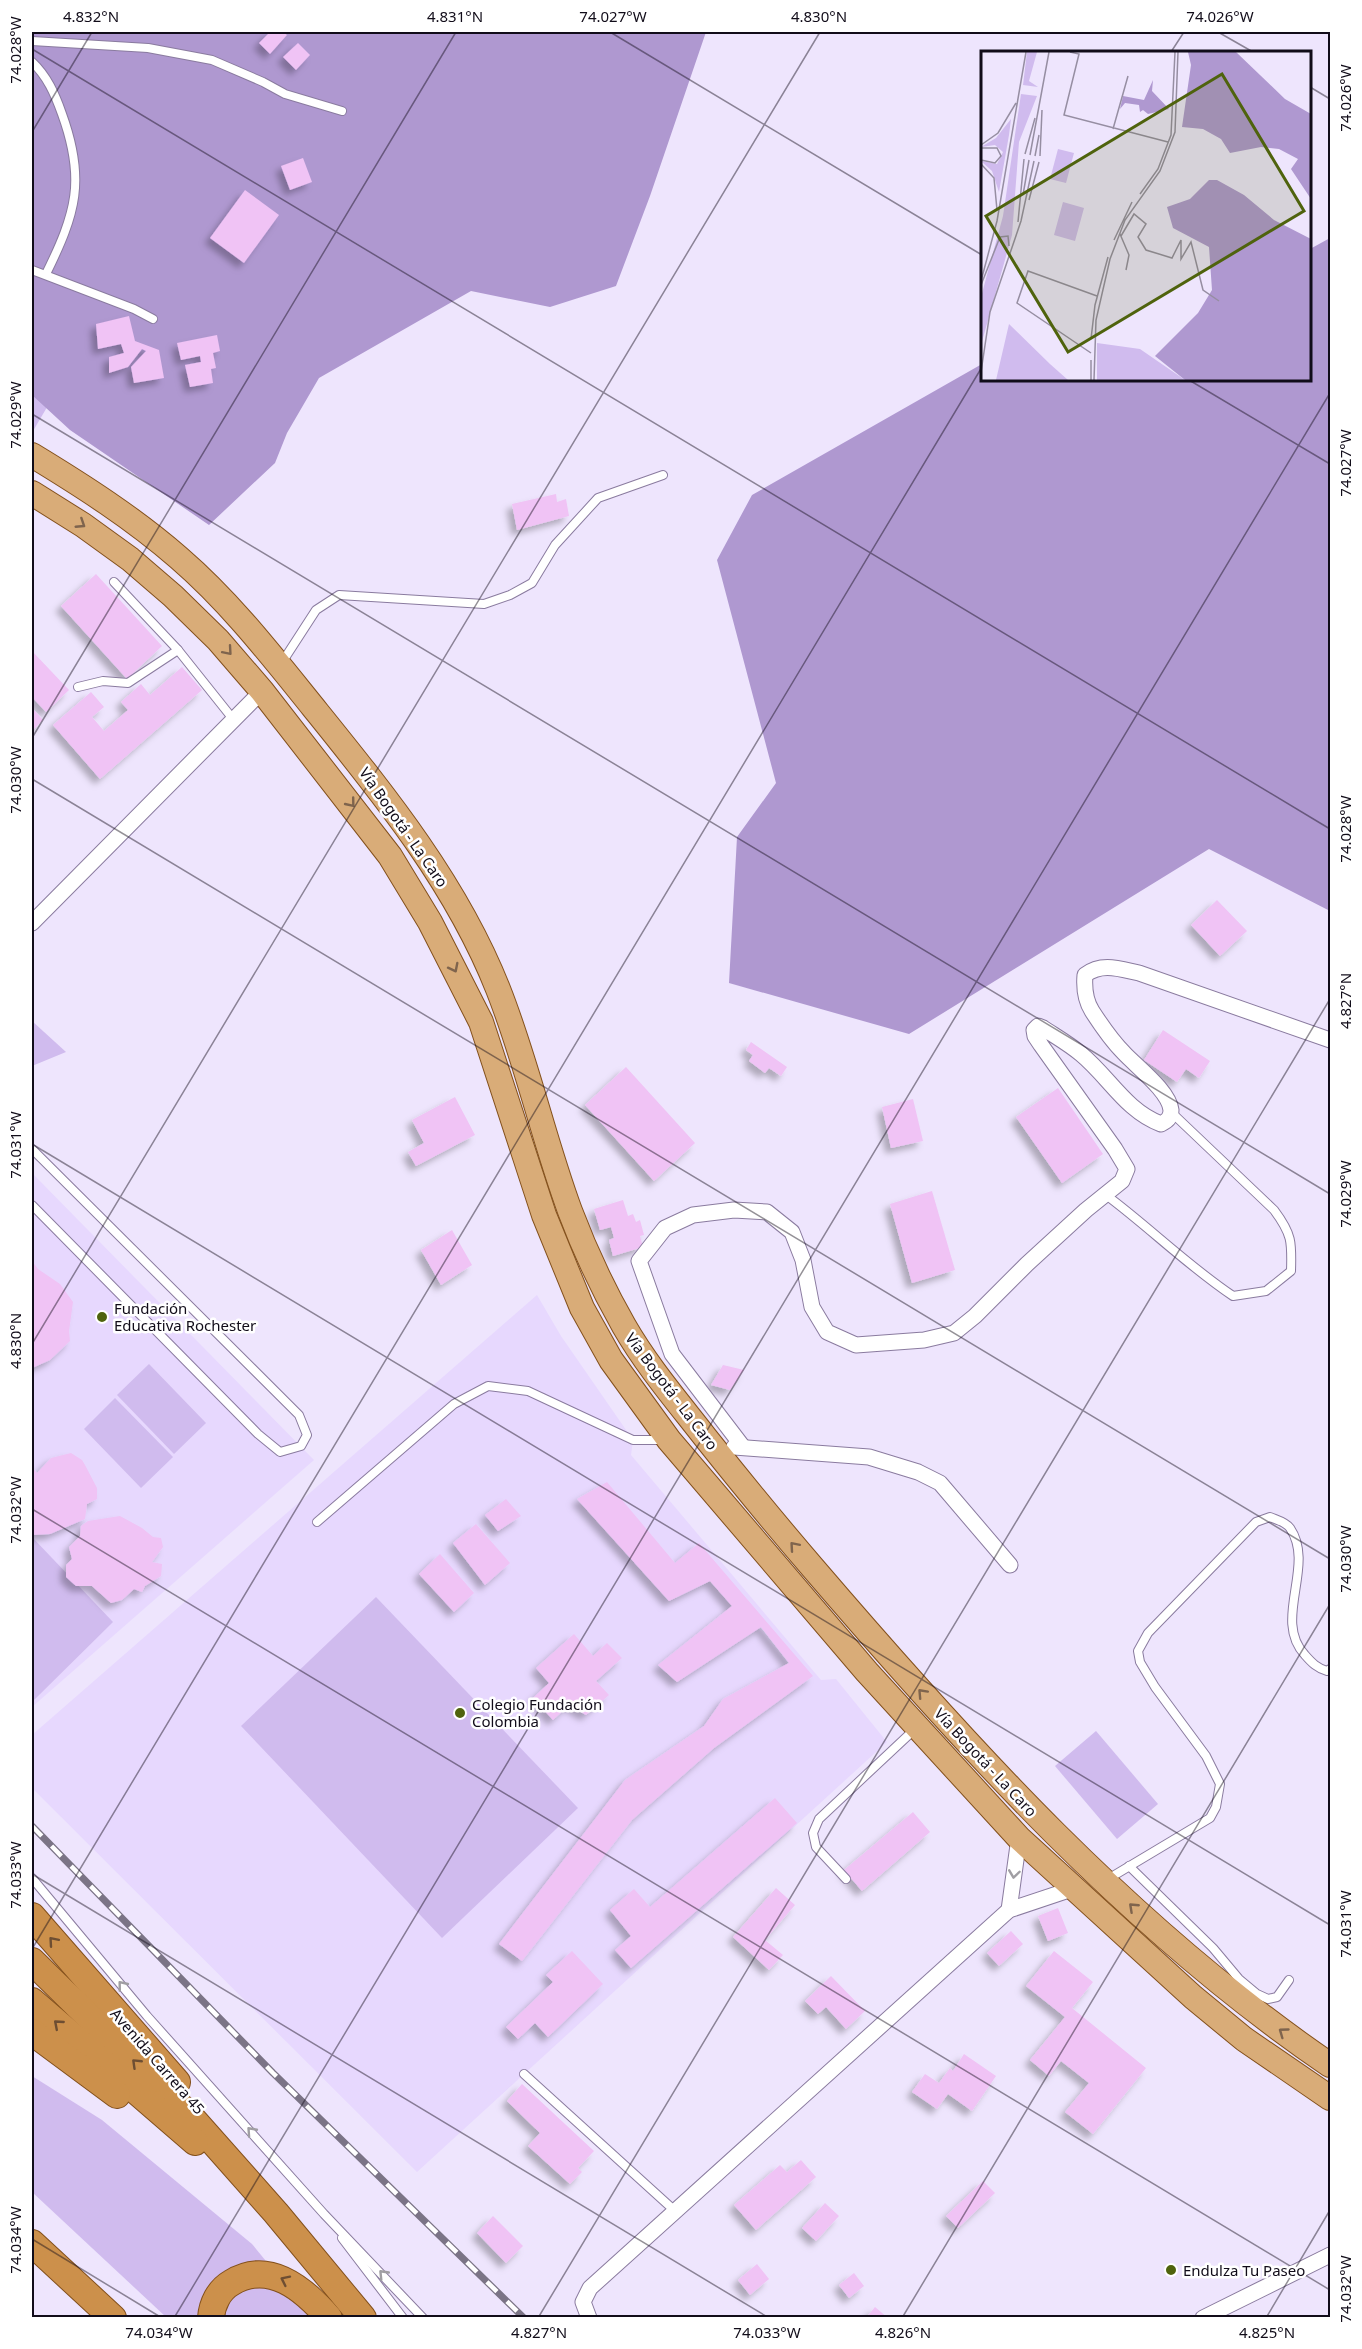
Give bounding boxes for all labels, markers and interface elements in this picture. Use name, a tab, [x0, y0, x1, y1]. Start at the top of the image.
text: 4.832°N	[63, 6, 119, 26]
text: 4.831°N	[427, 6, 483, 26]
text: 74.027°W	[579, 6, 647, 26]
text: 4.830°N	[791, 6, 847, 26]
text: 74.026°W	[1186, 6, 1254, 26]
text: 74.028°W	[5, 16, 25, 84]
inset map	[981, 51, 1311, 381]
text: 74.026°W	[1335, 64, 1355, 132]
text: 74.029°W	[5, 381, 25, 449]
text: 74.027°W	[1335, 429, 1355, 497]
one-way arrow	[74, 517, 85, 528]
one-way arrow	[221, 644, 232, 655]
text: 74.030°W	[5, 746, 25, 814]
street label: Vía Bogotá - La Caro	[355, 763, 453, 891]
text: 74.028°W	[1335, 795, 1355, 863]
one-way arrow	[343, 796, 354, 807]
one-way arrow	[447, 961, 458, 972]
text: 4.827°N	[1335, 973, 1355, 1029]
text: 74.031°W	[5, 1111, 25, 1179]
text: 74.029°W	[1335, 1160, 1355, 1228]
place label: Fundación Educativa Rochester	[114, 1298, 256, 1335]
marker: Fundación Educativa Rochester	[95, 1310, 109, 1324]
text: 4.830°N	[5, 1313, 25, 1369]
street label: Vía Bogotá - La Caro	[621, 1328, 723, 1454]
text: 74.032°W	[5, 1476, 25, 1544]
text: 74.030°W	[1335, 1525, 1355, 1593]
one-way arrow	[790, 1543, 801, 1553]
one-way arrow	[919, 1690, 930, 1701]
place label: Colegio Fundación Colombia	[472, 1694, 602, 1731]
street label: Vía Bogotá - La Caro	[930, 1703, 1042, 1821]
marker: Colegio Fundación Colombia	[453, 1706, 467, 1720]
text: 74.033°W	[5, 1841, 25, 1909]
one-way arrow	[1008, 1869, 1020, 1879]
text: 74.031°W	[1335, 1890, 1355, 1958]
one-way arrow	[1129, 1903, 1140, 1914]
one-way arrow	[49, 1937, 60, 1948]
one-way arrow	[118, 1981, 129, 1992]
street label: Avenida Carrera 45	[106, 2004, 210, 2118]
one-way arrow	[54, 2020, 65, 2031]
one-way arrow	[1278, 2028, 1289, 2039]
one-way arrow	[133, 2060, 144, 2071]
one-way arrow	[247, 2128, 258, 2138]
text: 74.034°W	[5, 2206, 25, 2274]
text: 74.032°W	[1335, 2255, 1355, 2323]
place label: Endulza Tu Paseo	[1183, 2260, 1305, 2280]
marker: Endulza Tu Paseo	[1164, 2263, 1178, 2277]
one-way arrow	[380, 2271, 391, 2282]
one-way arrow	[280, 2276, 291, 2288]
text: 74.034°W	[125, 2322, 193, 2342]
text: 4.827°N	[511, 2322, 567, 2342]
text: 74.033°W	[733, 2322, 801, 2342]
text: 4.826°N	[875, 2322, 931, 2342]
text: 4.825°N	[1239, 2322, 1295, 2342]

